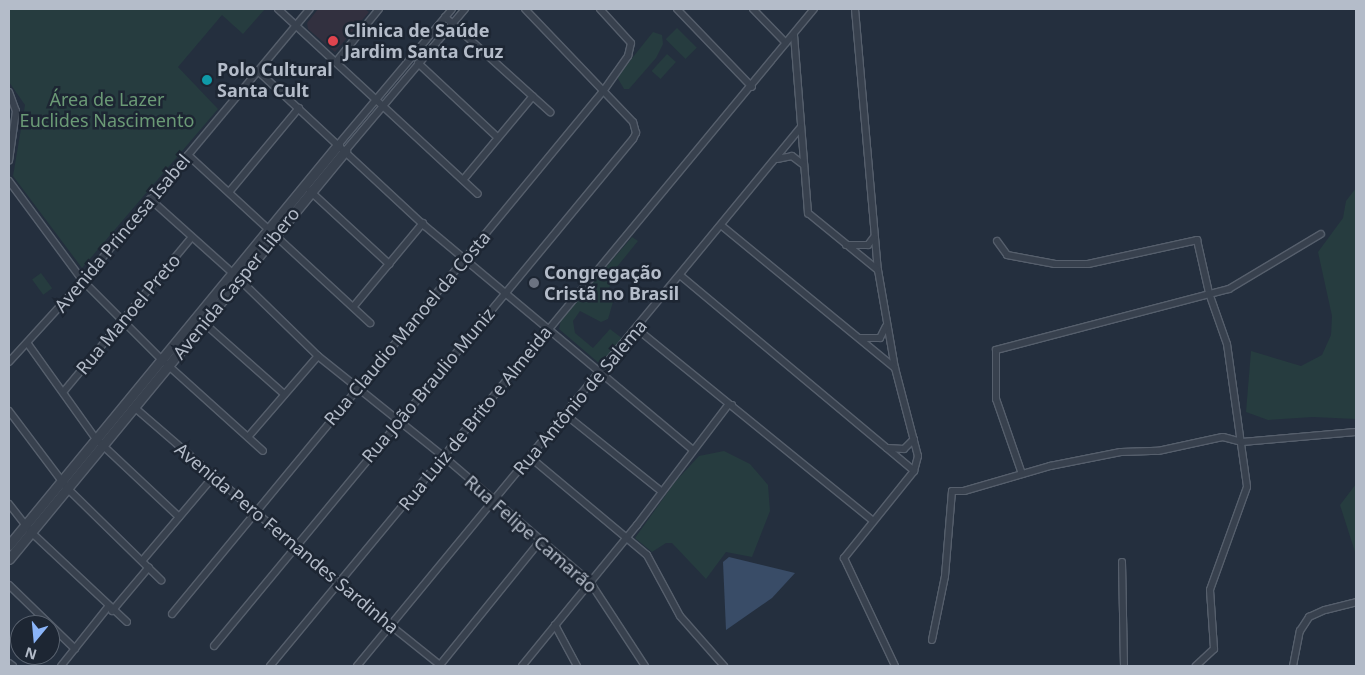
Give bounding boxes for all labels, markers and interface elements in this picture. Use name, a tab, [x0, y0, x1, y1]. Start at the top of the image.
place label: Clinica de Saúde Jardim Santa Cruz	[344, 20, 503, 62]
marker: Clinica de Saúde Jardim Santa Cruz	[326, 34, 340, 48]
place label: Polo Cultural Santa Cult	[217, 59, 333, 102]
marker: Polo Cultural Santa Cult	[201, 74, 213, 86]
park label: Área de Lazer Euclides Nascimento	[20, 89, 194, 132]
street label: Avenida Princesa Isabel	[50, 150, 194, 316]
street label: Avenida Casper Libero	[168, 203, 304, 363]
street label: Rua Claudio Manoel da Costa	[319, 227, 495, 429]
street label: Rua Manoel Preto	[71, 249, 185, 379]
place label: Congregação Cristã no Brasil	[544, 262, 679, 304]
marker: Congregação Cristã no Brasil	[528, 277, 540, 289]
street label: Rua João Braulio Muniz	[357, 303, 499, 467]
street label: Rua Antônio de Salema	[509, 315, 651, 479]
street label: Rua Luiz de Brito e Almeida	[394, 321, 556, 515]
street label: Avenida Pero Fernandes Sardinha	[171, 438, 403, 638]
street label: Rua Felipe Camarão	[460, 471, 602, 597]
north arrow	[10, 615, 60, 665]
text: N	[23, 643, 39, 665]

